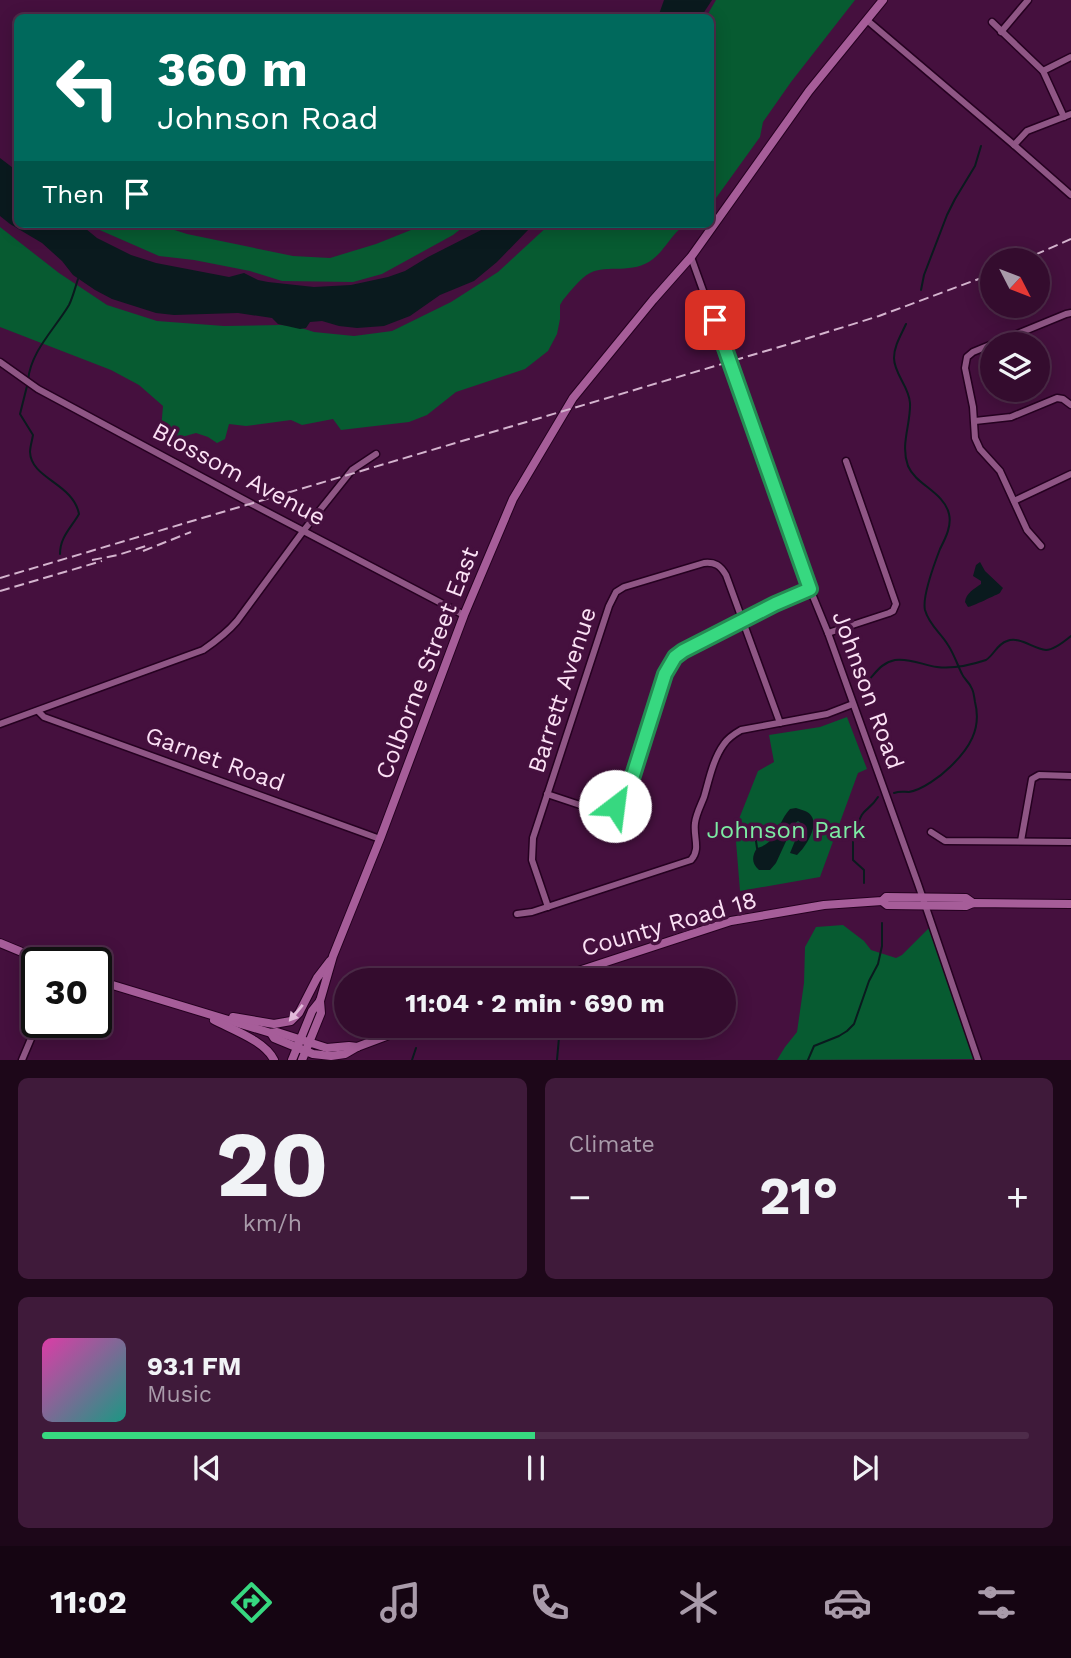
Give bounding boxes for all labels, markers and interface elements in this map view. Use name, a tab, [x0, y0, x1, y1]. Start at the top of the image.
text: 360 m	[157, 40, 308, 98]
icon: left	[42, 42, 133, 133]
text: Johnson Road	[157, 99, 379, 137]
icon: arrive	[118, 175, 156, 213]
text: Then	[42, 179, 104, 209]
north arrow	[980, 248, 1050, 318]
map controls	[980, 248, 1050, 402]
pin	[685, 290, 745, 350]
icon: arrive	[696, 301, 734, 339]
button: layers	[980, 332, 1050, 402]
street label: Blossom Avenue	[148, 417, 330, 531]
street label: Colborne Street East	[370, 543, 484, 783]
street label: Barrett Avenue	[522, 604, 602, 776]
street label: Johnson Road	[826, 607, 910, 773]
street label: Garnet Road	[142, 721, 288, 797]
position arrow	[578, 769, 652, 843]
park label: Johnson Park	[706, 816, 866, 844]
street label: County Road 18	[578, 886, 760, 962]
speed limit sign: 30	[21, 947, 112, 1038]
text: 11:04 · 2 min · 690 m	[405, 988, 665, 1018]
one-way arrow	[289, 1004, 304, 1022]
text: 20	[216, 1111, 329, 1218]
text: Climate	[569, 1131, 655, 1158]
text: 21°	[759, 1166, 838, 1227]
text: −	[569, 1175, 591, 1219]
text: +	[1006, 1175, 1029, 1219]
text: km/h	[243, 1210, 302, 1237]
text: 93.1 FM	[147, 1351, 241, 1381]
text: Music	[147, 1381, 212, 1408]
icon: previous	[188, 1449, 226, 1487]
icon: pause	[517, 1449, 555, 1487]
icon: next	[846, 1449, 884, 1487]
icon: directions	[227, 1578, 276, 1627]
icon: music	[376, 1578, 425, 1627]
icon: phone	[525, 1578, 574, 1627]
icon: climate	[674, 1578, 723, 1627]
icon: car	[823, 1578, 872, 1627]
icon: filters	[972, 1578, 1021, 1627]
text: 11:02	[50, 1583, 127, 1621]

